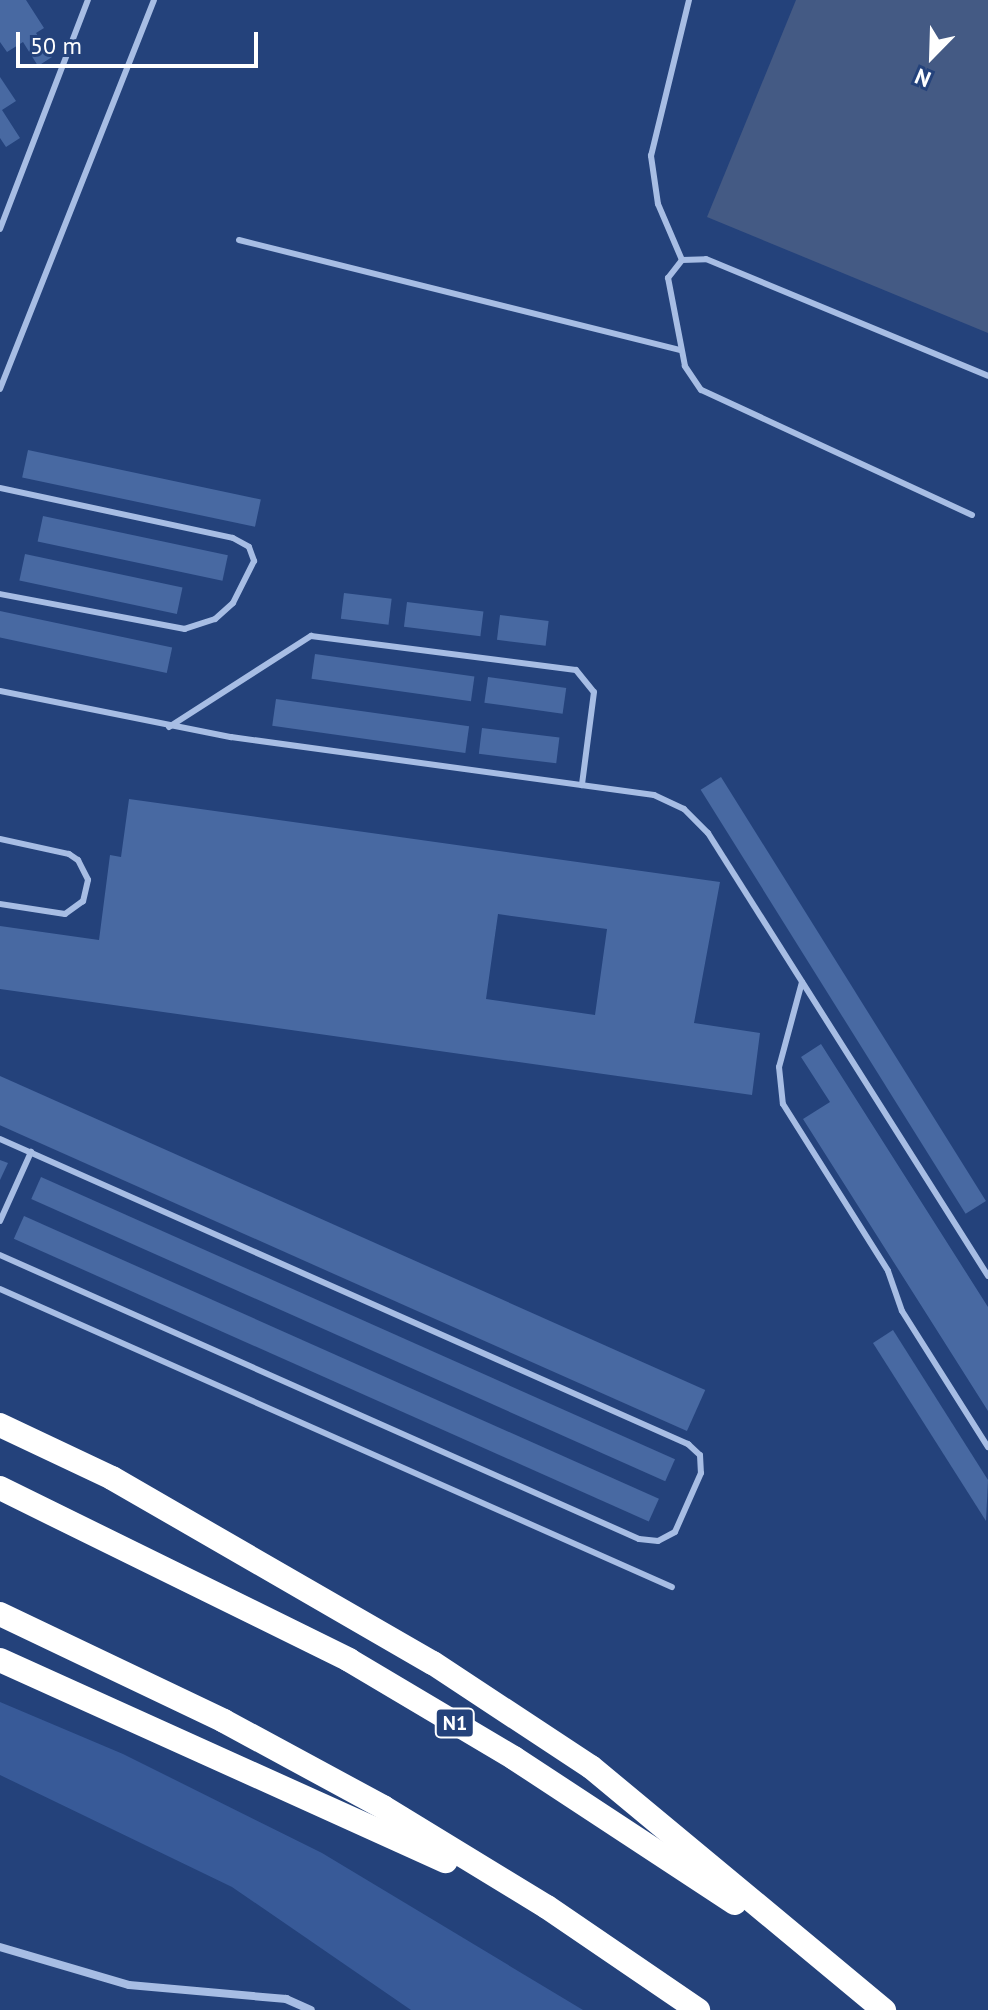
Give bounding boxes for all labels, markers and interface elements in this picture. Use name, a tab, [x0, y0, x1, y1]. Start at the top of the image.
scale bar	[20, 16, 262, 66]
north arrow	[892, 16, 972, 96]
text: 50 m	[30, 30, 82, 61]
text: N	[910, 62, 935, 94]
road number: N1	[433, 1707, 477, 1739]

